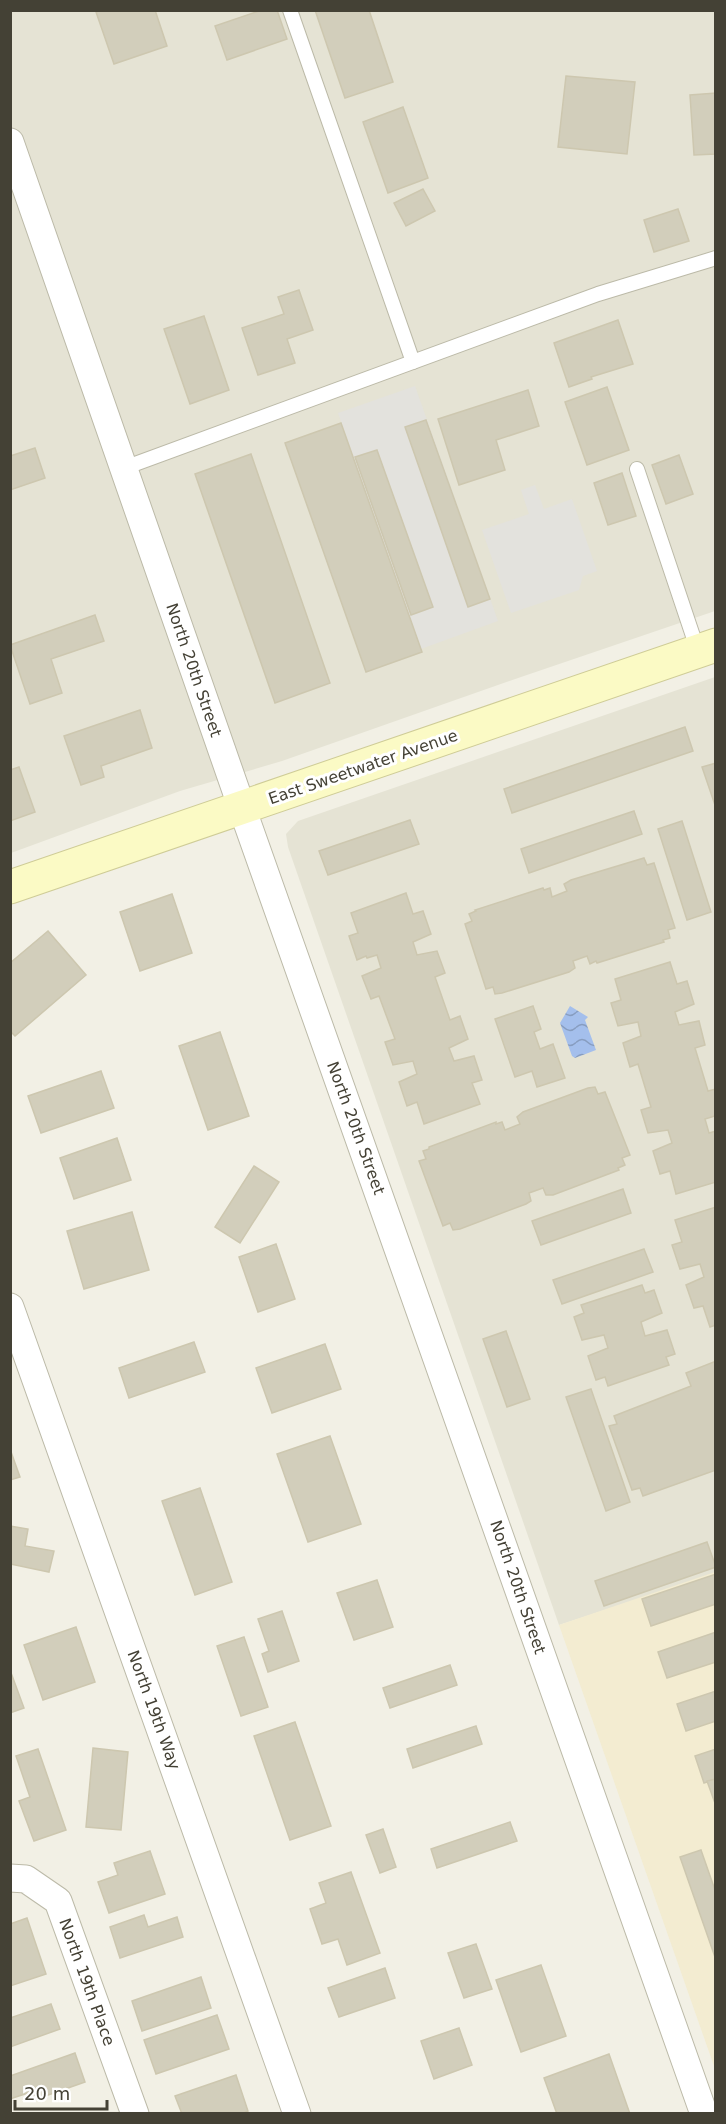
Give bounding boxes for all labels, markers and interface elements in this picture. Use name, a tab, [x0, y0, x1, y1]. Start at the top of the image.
street label: North 20th Street	[162, 601, 226, 739]
street label: East Sweetwater Avenue	[266, 726, 460, 808]
street label: North 20th Street	[323, 1059, 389, 1197]
street label: North 20th Street	[486, 1518, 550, 1656]
street label: North 19th Way	[124, 1648, 184, 1772]
street label: North 19th Place	[55, 1916, 119, 2048]
scale bar	[15, 2073, 106, 2111]
text: 20 m	[24, 2083, 70, 2104]

